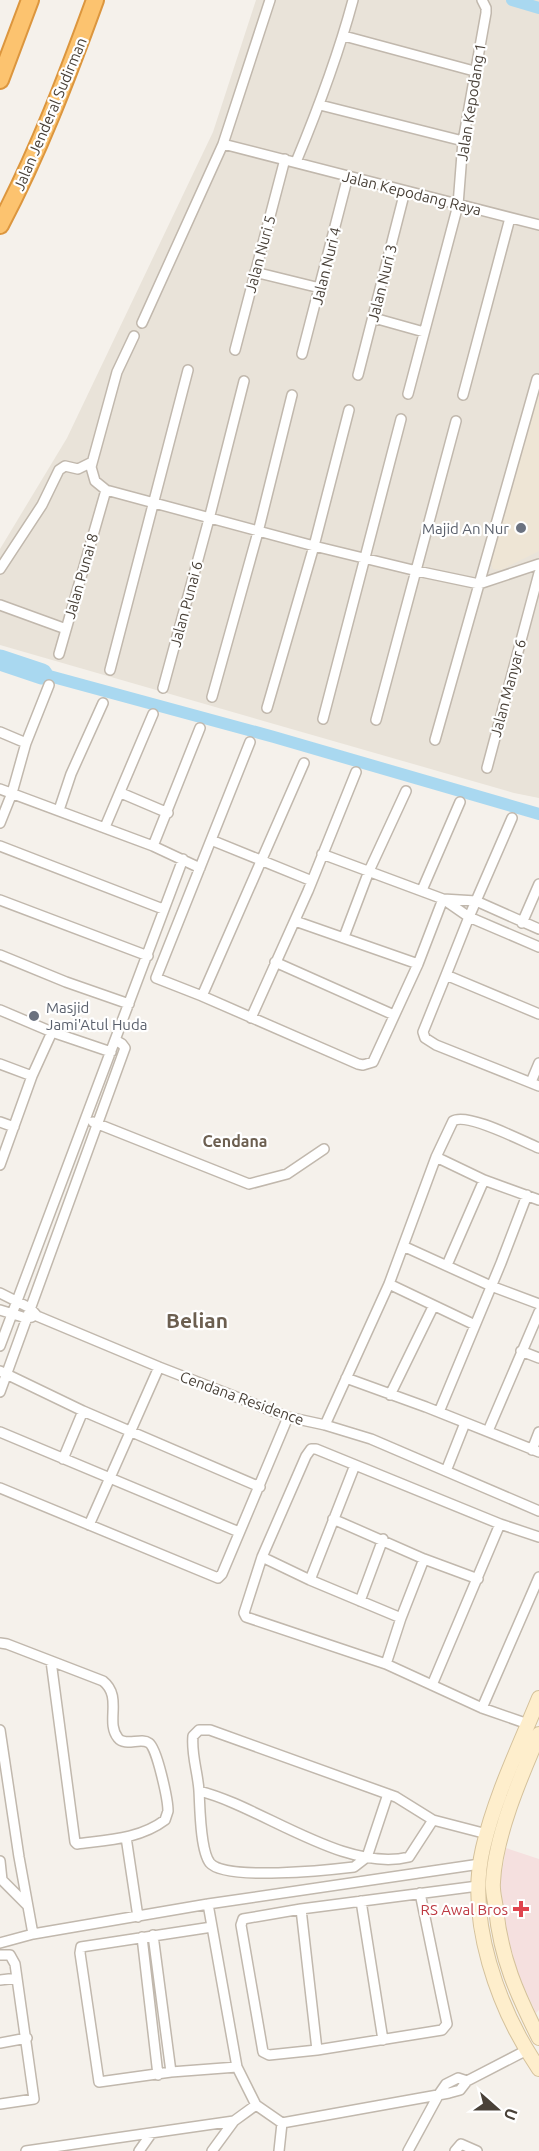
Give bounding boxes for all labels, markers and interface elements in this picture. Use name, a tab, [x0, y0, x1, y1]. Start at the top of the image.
street label: Jalan Jenderal Sudirman	[10, 35, 90, 193]
street label: Jalan Kepodang 1	[453, 42, 489, 162]
street label: Jalan Kepodang Raya	[341, 168, 483, 218]
street label: Jalan Nuri 5	[242, 214, 278, 294]
street label: Jalan Nuri 4	[308, 225, 344, 307]
street label: Jalan Nuri 3	[364, 242, 400, 324]
place label: Majid An Nur	[422, 520, 509, 537]
marker: Majid An Nur	[514, 521, 528, 535]
street label: Jalan Punai 8	[61, 531, 101, 621]
street label: Jalan Punai 6	[166, 559, 206, 649]
street label: Jalan Manyar 6	[487, 637, 529, 739]
place label: Masjid Jami'Atul Huda	[46, 999, 147, 1033]
marker: Masjid Jami'Atul Huda	[27, 1009, 41, 1023]
district label: Cendana	[203, 1132, 267, 1150]
district label: Belian	[166, 1308, 228, 1332]
street label: Cendana Residence	[178, 1368, 306, 1428]
marker: RS Awal Bros	[512, 1900, 530, 1918]
place label: RS Awal Bros	[421, 1901, 508, 1918]
north arrow	[467, 2079, 527, 2139]
text: U	[501, 2106, 521, 2123]

